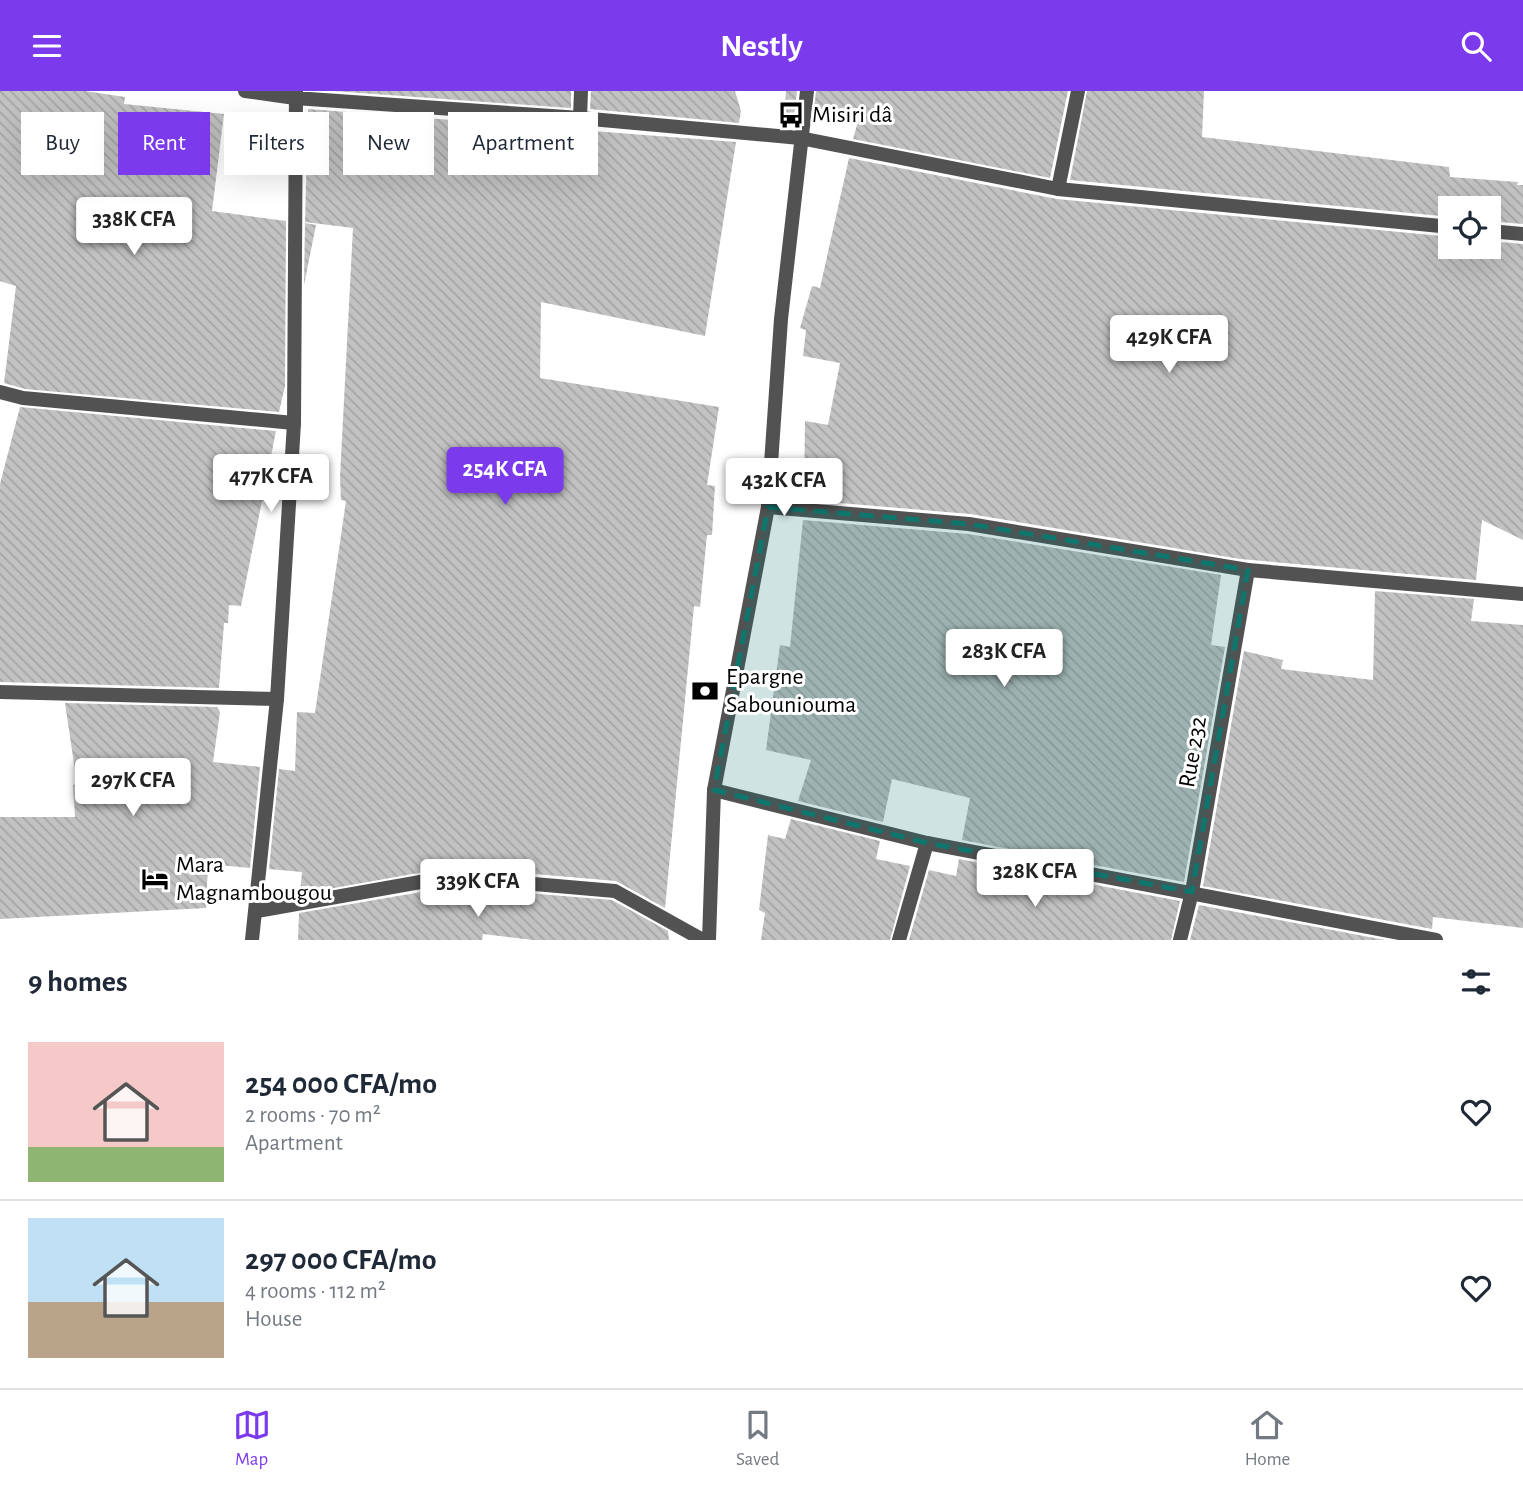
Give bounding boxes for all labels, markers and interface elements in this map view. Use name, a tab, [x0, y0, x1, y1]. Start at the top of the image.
icon: menu	[28, 27, 66, 65]
icon: search	[1457, 27, 1495, 65]
text: Nestly	[720, 30, 803, 62]
bus stop icon: Misiri dâ	[776, 100, 806, 130]
place label: Misiri dâ	[812, 103, 892, 127]
chip: Buy	[21, 112, 104, 175]
chip: Rent	[118, 112, 210, 175]
chip: Filters	[224, 112, 329, 175]
chip: New	[343, 112, 434, 175]
chip: Apartment	[448, 112, 598, 175]
map controls	[1438, 196, 1501, 259]
button: locate	[1438, 196, 1501, 259]
pin: 338K CFA	[62, 197, 206, 257]
text: 338K CFA	[92, 208, 176, 231]
pin: 429K CFA	[1097, 315, 1241, 375]
text: 429K CFA	[1126, 326, 1212, 349]
pin: 254K CFA	[433, 447, 577, 507]
pin: 477K CFA	[199, 455, 343, 514]
text: 254K CFA	[463, 458, 547, 481]
pin: 432K CFA	[712, 459, 856, 518]
text: 477K CFA	[229, 465, 313, 488]
text: 432K CFA	[742, 469, 826, 492]
pin: 283K CFA	[932, 629, 1076, 689]
text: 283K CFA	[962, 640, 1046, 663]
place label: Epargne Sabouniouma	[726, 665, 856, 717]
bank icon: Epargne Sabouniouma	[690, 676, 720, 706]
street label: Rue 232	[1175, 714, 1211, 789]
pin: 297K CFA	[61, 759, 205, 818]
text: 297K CFA	[91, 769, 175, 792]
pin: 328K CFA	[963, 849, 1107, 909]
place label: Mara Magnambougou	[176, 853, 332, 905]
pin: 339K CFA	[406, 859, 550, 919]
text: 328K CFA	[993, 860, 1077, 883]
hotel icon: Mara Magnambougou	[140, 864, 170, 894]
text: 339K CFA	[436, 870, 520, 893]
icon: filters	[1457, 963, 1495, 1001]
text: 9 homes	[28, 967, 128, 997]
text: 254 000 CFA/mo	[245, 1069, 437, 1099]
icon: home	[84, 1070, 168, 1154]
icon: heart	[1457, 1093, 1495, 1131]
text: 2 rooms · 70 m²	[245, 1104, 381, 1127]
text: Apartment	[245, 1132, 343, 1155]
text: 297 000 CFA/mo	[245, 1245, 437, 1275]
icon: home	[84, 1246, 168, 1330]
icon: heart	[1457, 1269, 1495, 1307]
text: 4 rooms · 112 m²	[245, 1280, 386, 1303]
text: House	[245, 1308, 302, 1331]
tab: Map	[233, 1406, 271, 1471]
tab: Saved	[736, 1406, 779, 1471]
tab: Home	[1245, 1406, 1290, 1471]

